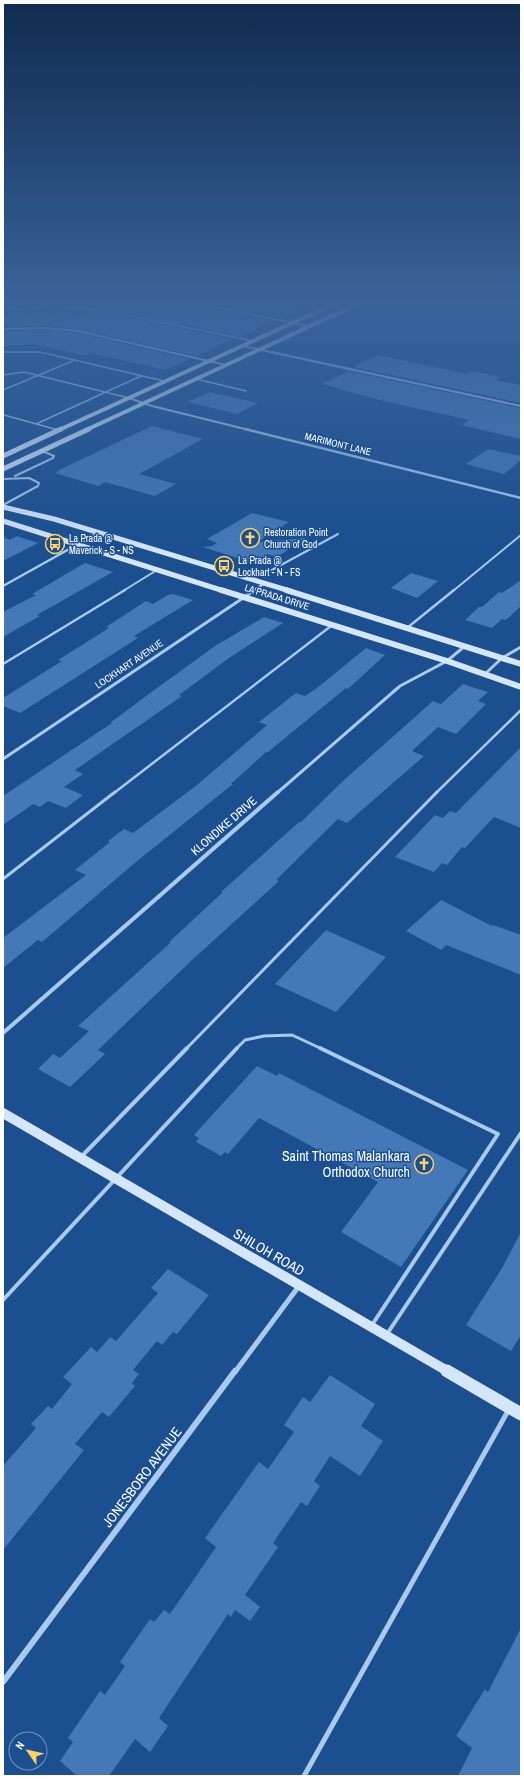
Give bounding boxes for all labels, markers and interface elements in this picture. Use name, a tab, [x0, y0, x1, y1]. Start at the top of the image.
street label: MARIMONT LANE	[303, 429, 373, 459]
place label: Restoration Point Church of God	[264, 526, 329, 551]
church icon: Restoration Point Church of God	[239, 527, 261, 549]
place label: La Prada @ Maverick - S - NS	[69, 532, 134, 557]
bus stop icon: La Prada @ Maverick - S - NS	[44, 533, 66, 555]
place label: La Prada @ Lockhart - N - FS	[238, 554, 301, 579]
bus stop icon: La Prada @ Lockhart - N - FS	[213, 555, 235, 577]
street label: LA PRADA DRIVE	[243, 581, 311, 613]
street label: LOCKHART AVENUE	[92, 636, 166, 692]
street label: KLONDIKE DRIVE	[188, 793, 260, 859]
place label: Saint Thomas Malankara Orthodox Church	[282, 1147, 411, 1181]
church icon: Saint Thomas Malankara Orthodox Church	[413, 1153, 435, 1175]
street label: SHILOH ROAD	[230, 1224, 308, 1280]
street label: JONESBORO AVENUE	[98, 1423, 186, 1531]
north arrow	[8, 1731, 48, 1771]
text: N	[12, 1739, 27, 1752]

